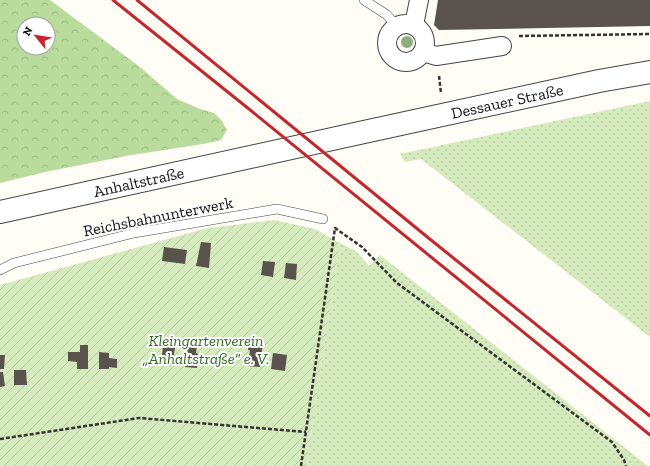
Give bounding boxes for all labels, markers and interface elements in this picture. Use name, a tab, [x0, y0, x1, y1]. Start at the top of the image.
north arrow	[16, 16, 56, 56]
text: N	[20, 24, 36, 38]
street label: Dessauer Straße	[449, 80, 565, 123]
street label: Anhaltstraße	[92, 163, 186, 201]
street label: Reichsbahnunterwerk	[82, 193, 235, 240]
park label: Kleingartenverein „Anhaltstraße“ e. V.	[142, 331, 269, 368]

